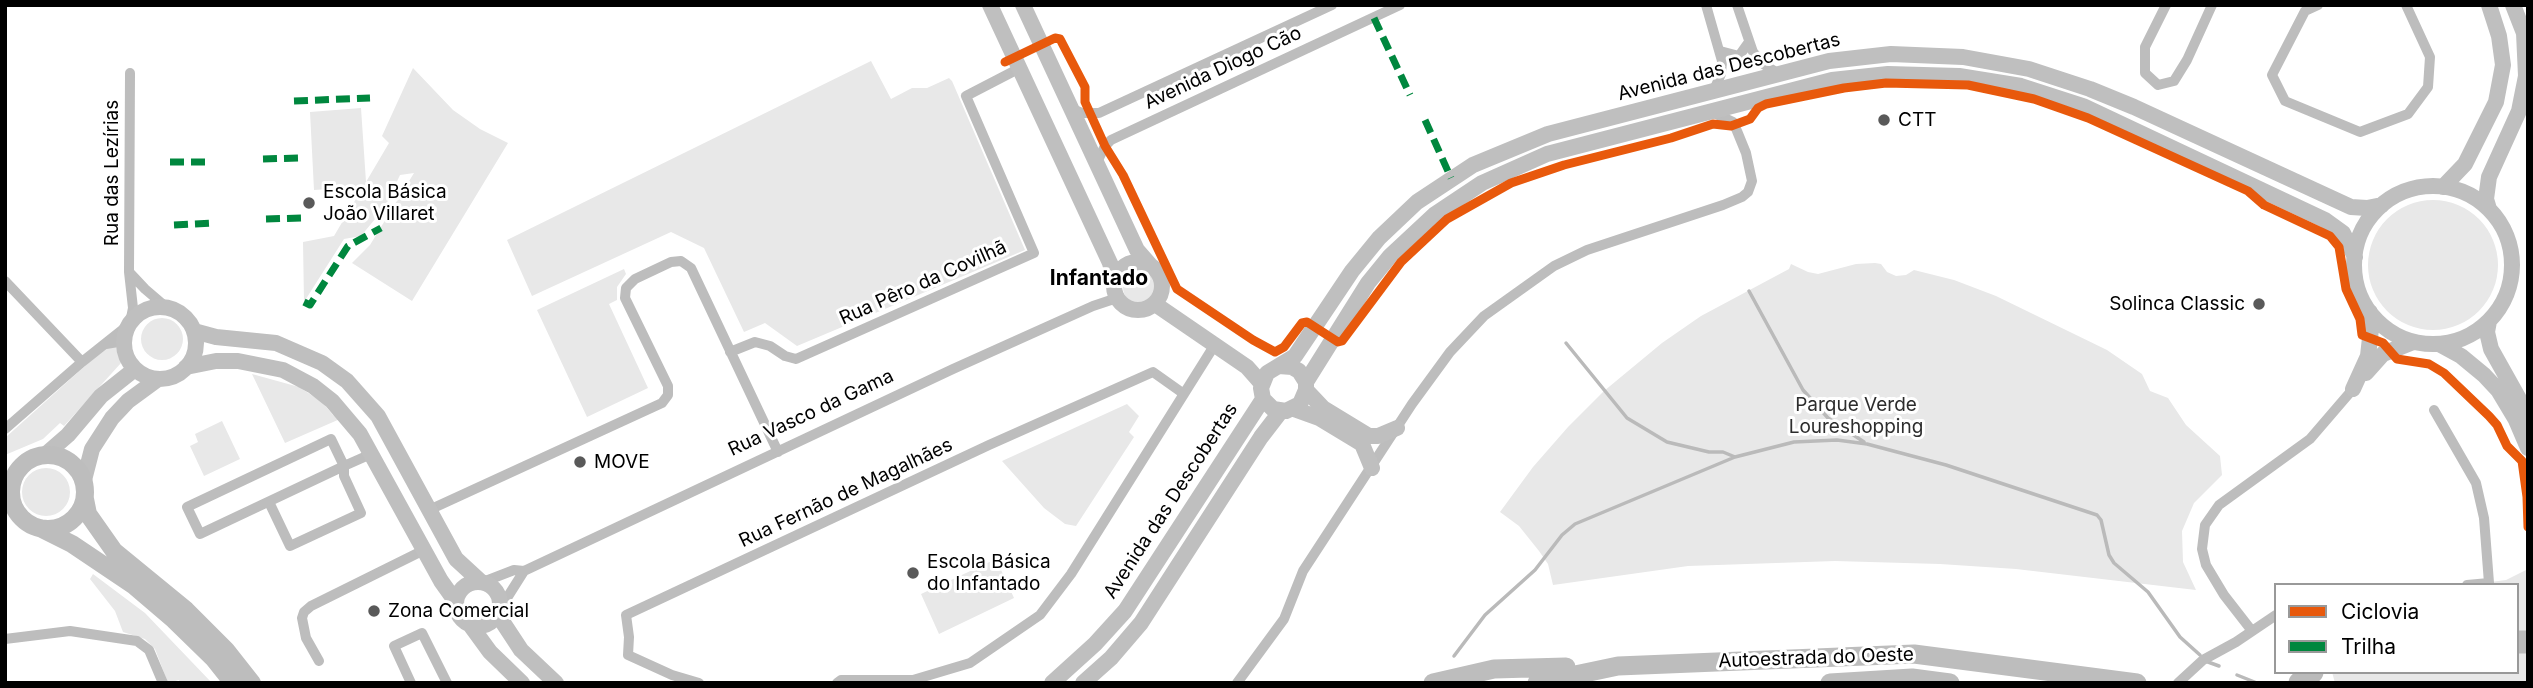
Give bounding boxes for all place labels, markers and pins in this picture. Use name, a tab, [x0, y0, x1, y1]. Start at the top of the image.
place label: CTT	[1898, 109, 1936, 131]
marker: CTT	[1876, 112, 1892, 128]
place label: Escola Básica João Villaret	[323, 181, 447, 225]
marker: Escola Básica João Villaret	[301, 195, 317, 211]
place label: Solinca Classic	[2109, 293, 2245, 315]
marker: Solinca Classic	[2251, 296, 2267, 312]
place label: MOVE	[594, 451, 650, 473]
marker: MOVE	[572, 454, 588, 470]
place label: Escola Básica do Infantado	[927, 551, 1051, 595]
marker: Escola Básica do Infantado	[905, 565, 921, 581]
place label: Zona Comercial	[388, 600, 529, 622]
marker: Zona Comercial	[366, 603, 382, 619]

